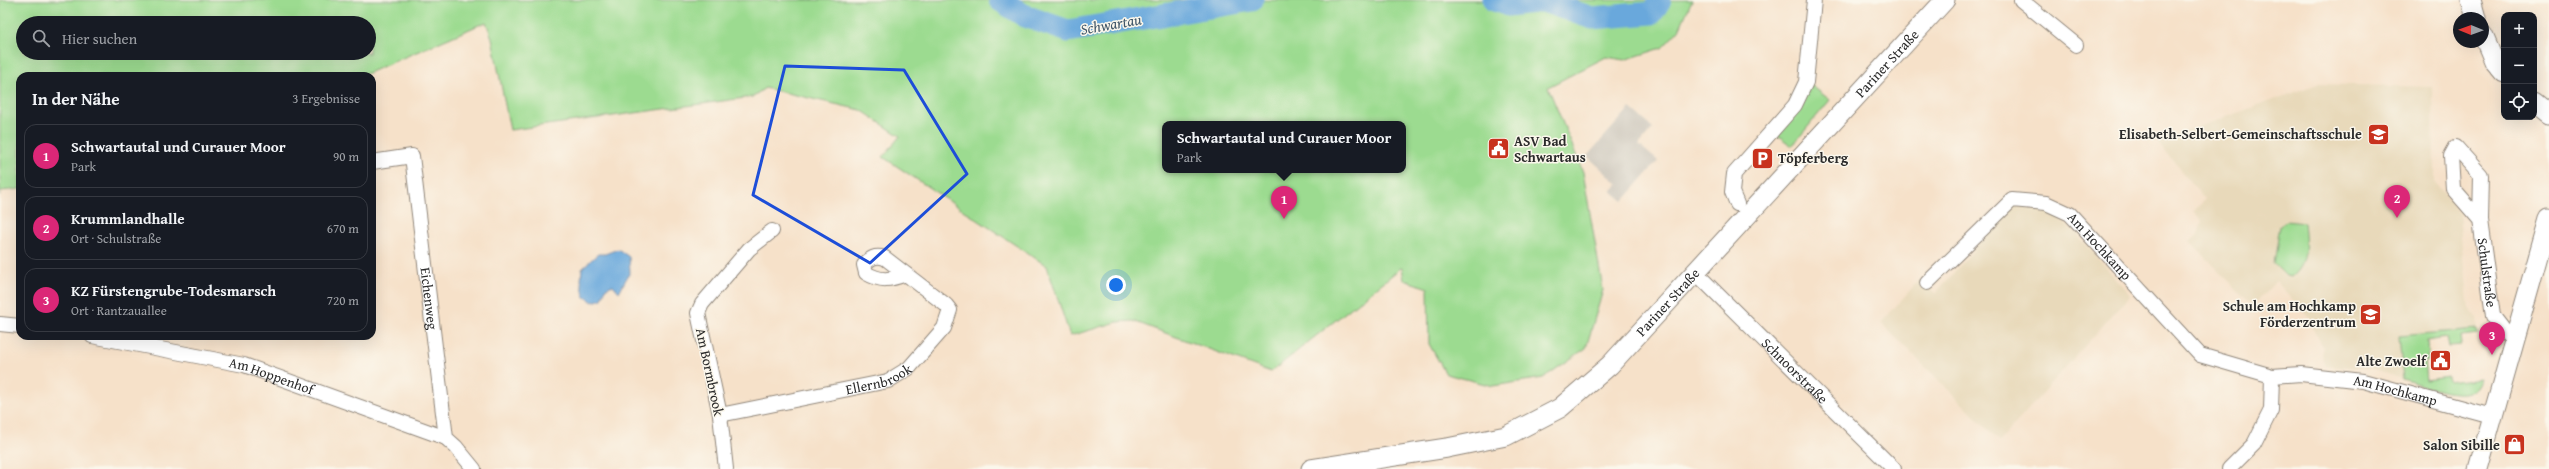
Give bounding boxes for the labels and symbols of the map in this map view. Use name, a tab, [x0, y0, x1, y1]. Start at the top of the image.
water label: Schwartau	[1079, 8, 1144, 40]
north arrow	[2453, 12, 2489, 48]
street label: Pariner Straße	[1850, 25, 1924, 102]
school or university icon: Elisabeth-Selbert-Gemeinschaftsschule	[2365, 121, 2391, 147]
place label: Elisabeth-Selbert-Gemeinschaftsschule	[2119, 124, 2362, 144]
place label: ASV Bad Schwartaus	[1514, 131, 1586, 167]
public building icon: ASV Bad Schwartaus	[1486, 136, 1512, 162]
parking icon: Töpferberg	[1749, 145, 1775, 171]
place label: Töpferberg	[1778, 148, 1849, 168]
pin: 2	[2384, 185, 2410, 218]
pin: 1	[1271, 186, 1297, 219]
street label: Am Hochkamp	[2063, 208, 2136, 285]
street label: Schulstraße	[2473, 237, 2502, 309]
street label: Pariner Straße	[1631, 263, 1704, 341]
street label: Eichenweg	[416, 266, 443, 331]
your location	[1106, 275, 1126, 295]
place label: Schule am Hochkamp Förderzentrum	[2223, 296, 2356, 332]
school or university icon: Schule am Hochkamp Förderzentrum	[2358, 301, 2384, 327]
pin: 3	[2479, 322, 2505, 355]
street label: Am Bormbrook	[691, 326, 729, 419]
street label: Schnoorstraße	[1757, 333, 1833, 409]
public building icon: Alte Zwoelf	[2428, 348, 2454, 374]
place label: Alte Zwoelf	[2356, 351, 2428, 371]
street label: Am Hoppenhof	[227, 352, 318, 400]
street label: Ellernbrook	[844, 358, 916, 399]
street label: Am Hochkamp	[2352, 370, 2440, 411]
shop icon: Salon Sibille	[2502, 432, 2528, 458]
place label: Salon Sibille	[2423, 435, 2500, 455]

